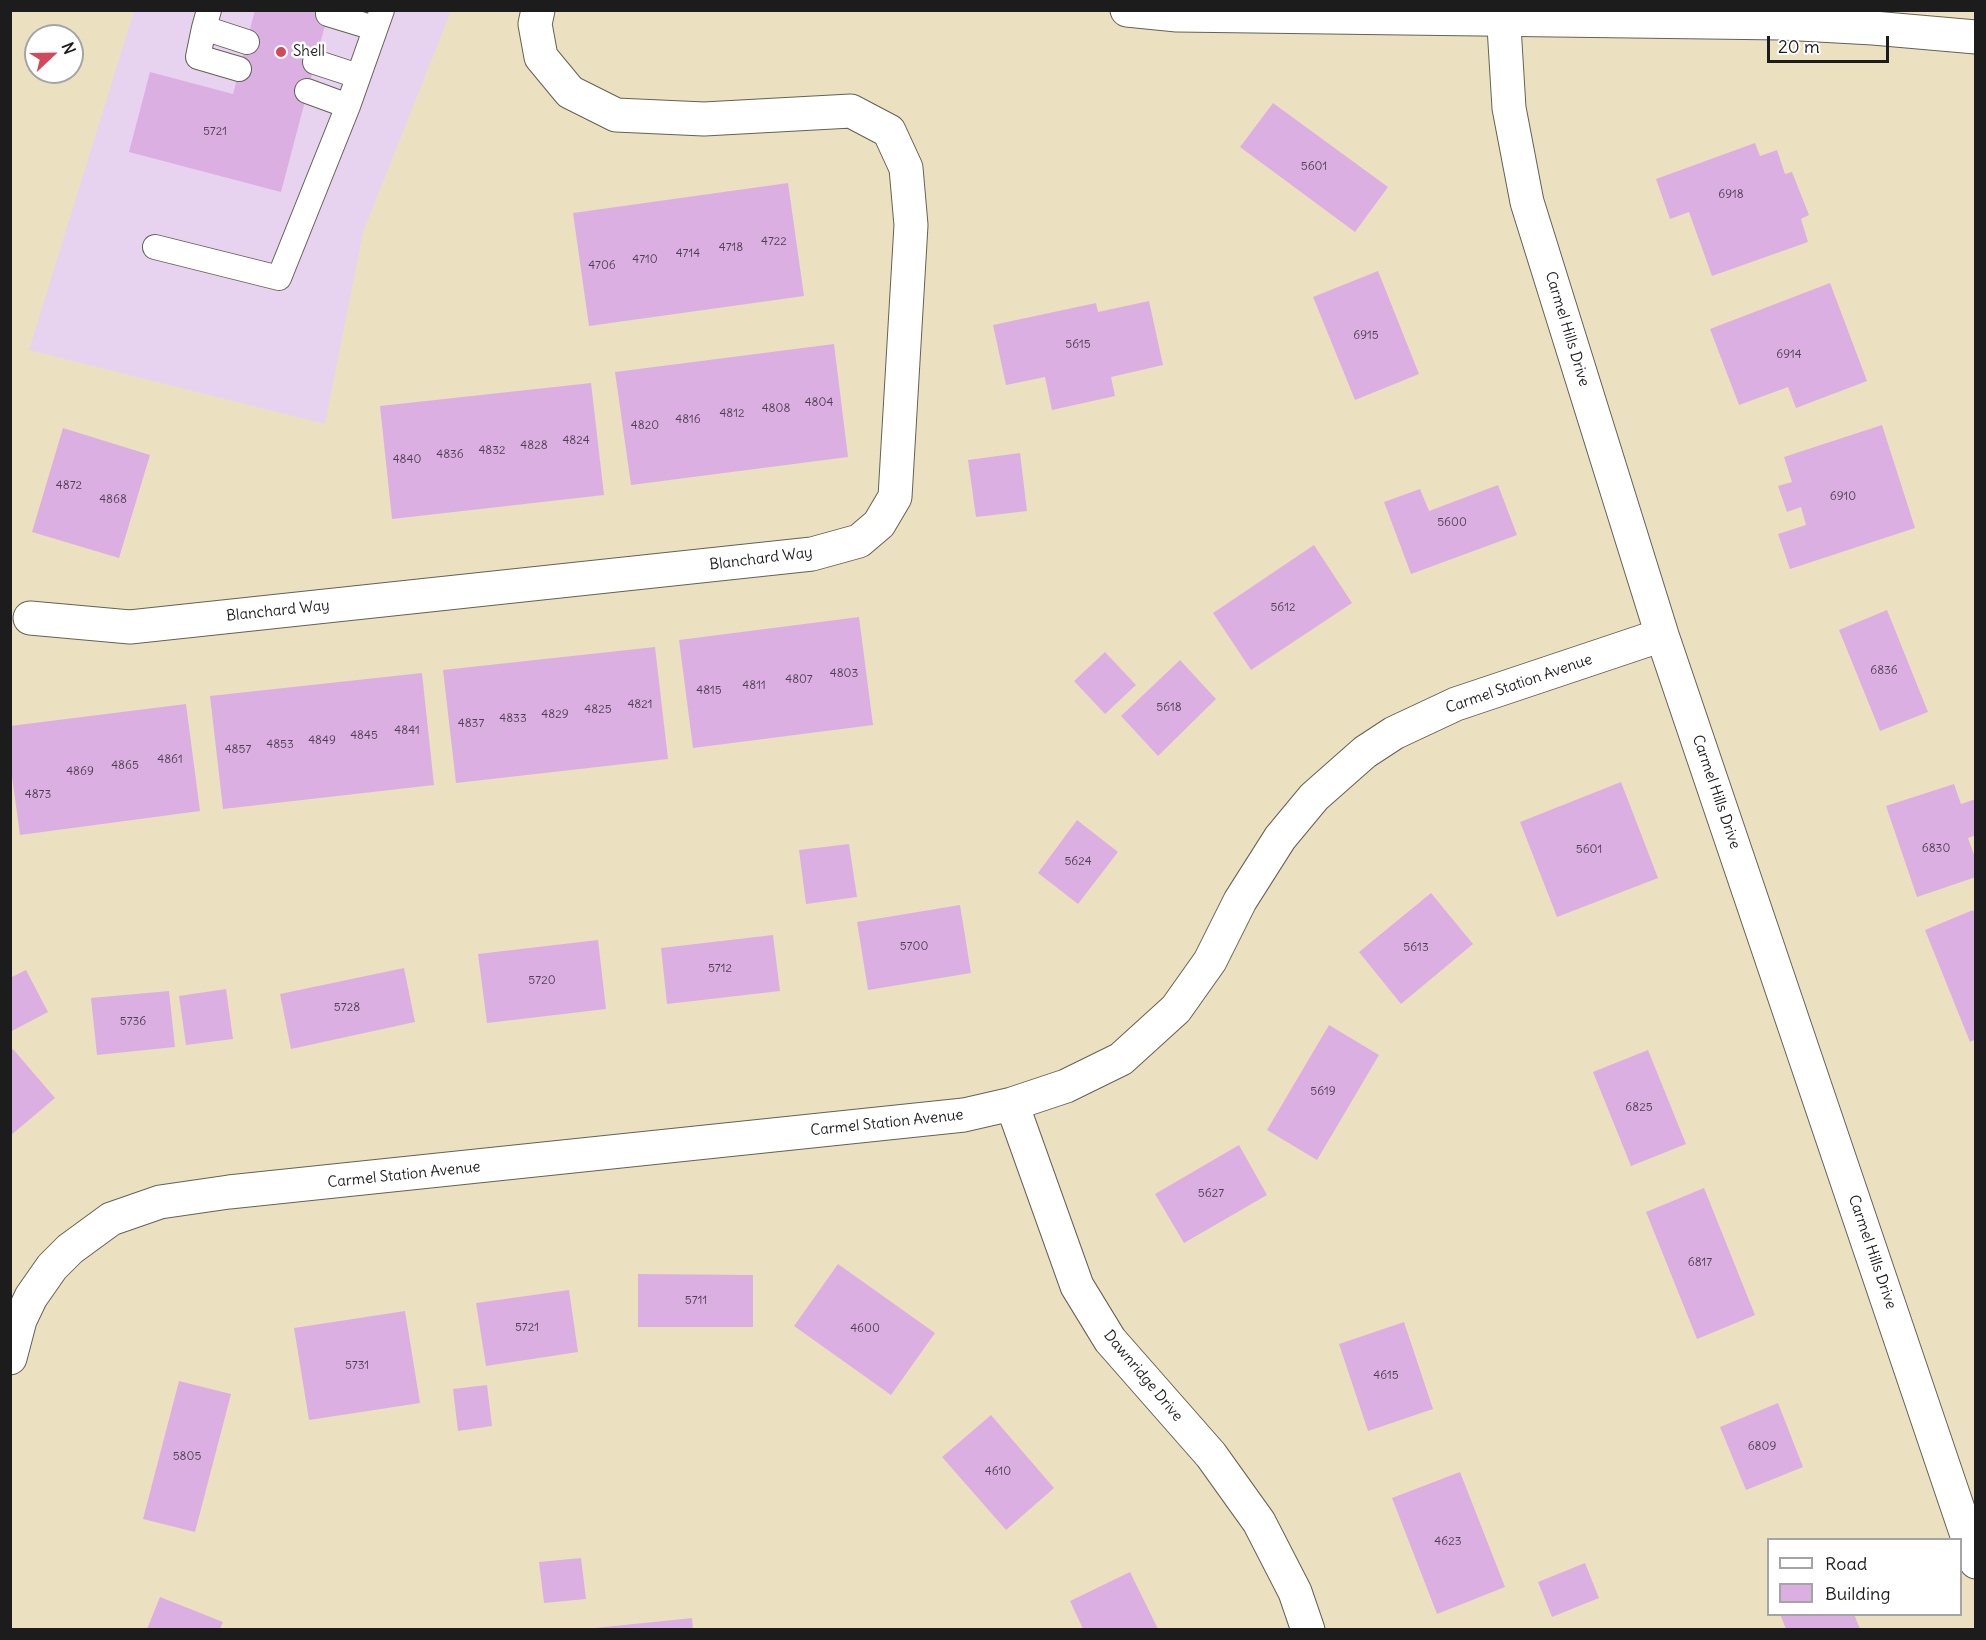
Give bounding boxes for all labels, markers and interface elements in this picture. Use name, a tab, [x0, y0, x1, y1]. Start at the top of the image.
north arrow	[24, 24, 84, 84]
scale bar	[1770, 24, 1892, 62]
text: 20 m	[1778, 35, 1820, 58]
text: N	[57, 39, 80, 57]
place label: Shell	[293, 43, 325, 61]
marker: Shell	[274, 45, 288, 59]
house number: 5721	[203, 125, 227, 139]
house number: 5601	[1301, 160, 1327, 174]
house number: 6918	[1718, 188, 1744, 202]
house number: 4722	[761, 235, 787, 249]
house number: 4718	[719, 241, 743, 255]
house number: 4714	[676, 247, 700, 261]
house number: 4710	[632, 253, 658, 267]
house number: 4706	[588, 259, 616, 273]
street label: Carmel Hills Drive	[1541, 269, 1593, 389]
house number: 6915	[1353, 329, 1379, 343]
house number: 5615	[1065, 338, 1091, 352]
house number: 6914	[1776, 348, 1802, 362]
house number: 4804	[805, 396, 833, 410]
house number: 4808	[762, 402, 790, 416]
house number: 4812	[719, 407, 745, 421]
house number: 4816	[675, 413, 701, 427]
house number: 4820	[631, 419, 659, 433]
house number: 4824	[562, 434, 590, 448]
house number: 4828	[520, 439, 548, 453]
house number: 4832	[478, 444, 506, 458]
house number: 4836	[436, 448, 464, 462]
house number: 4840	[393, 453, 421, 467]
house number: 4872	[56, 479, 82, 493]
house number: 6910	[1830, 490, 1856, 504]
house number: 4868	[99, 493, 127, 507]
house number: 5600	[1437, 516, 1467, 530]
street label: Blanchard Way	[708, 544, 814, 574]
street label: Blanchard Way	[225, 597, 331, 625]
house number: 5612	[1270, 601, 1296, 615]
street label: Carmel Station Avenue	[1443, 650, 1595, 718]
house number: 6836	[1870, 664, 1898, 678]
house number: 4803	[830, 667, 858, 681]
house number: 4807	[785, 673, 813, 687]
house number: 4811	[742, 679, 766, 693]
house number: 4815	[696, 684, 722, 698]
house number: 4821	[627, 698, 653, 712]
house number: 5618	[1156, 701, 1182, 715]
house number: 4825	[584, 703, 612, 717]
house number: 4829	[541, 708, 569, 722]
house number: 4833	[499, 712, 527, 726]
house number: 4837	[458, 717, 484, 731]
house number: 4841	[394, 724, 420, 738]
house number: 4845	[350, 729, 378, 743]
street label: Carmel Hills Drive	[1688, 733, 1744, 851]
house number: 4849	[308, 734, 336, 748]
house number: 4853	[266, 738, 294, 752]
house number: 4857	[225, 743, 251, 757]
house number: 4861	[157, 753, 183, 767]
house number: 4865	[111, 759, 139, 773]
house number: 4869	[66, 765, 94, 779]
house number: 4873	[25, 788, 51, 802]
house number: 6830	[1922, 842, 1950, 856]
house number: 5601	[1576, 843, 1602, 857]
house number: 5624	[1064, 855, 1092, 869]
house number: 5700	[900, 940, 928, 954]
house number: 5613	[1403, 941, 1429, 955]
house number: 5712	[708, 962, 732, 976]
house number: 5720	[528, 974, 556, 988]
house number: 5728	[334, 1001, 360, 1015]
house number: 5736	[120, 1015, 146, 1029]
house number: 5619	[1310, 1085, 1336, 1099]
house number: 6825	[1625, 1101, 1653, 1115]
street label: Carmel Station Avenue	[810, 1106, 964, 1140]
street label: Carmel Station Avenue	[327, 1158, 481, 1192]
house number: 5627	[1198, 1187, 1224, 1201]
street label: Carmel Hills Drive	[1844, 1193, 1900, 1311]
house number: 6817	[1688, 1256, 1712, 1270]
house number: 5711	[685, 1294, 707, 1308]
house number: 5721	[515, 1321, 539, 1335]
house number: 4600	[850, 1322, 880, 1336]
street label: Dawnridge Drive	[1100, 1327, 1186, 1425]
house number: 5731	[345, 1359, 369, 1373]
house number: 4615	[1373, 1369, 1399, 1383]
house number: 6809	[1748, 1440, 1776, 1454]
house number: 5805	[173, 1450, 201, 1464]
house number: 4610	[985, 1465, 1011, 1479]
house number: 4623	[1434, 1535, 1462, 1549]
legend	[1767, 1538, 1962, 1616]
text: Road	[1825, 1552, 1867, 1575]
text: Building	[1825, 1582, 1890, 1605]

